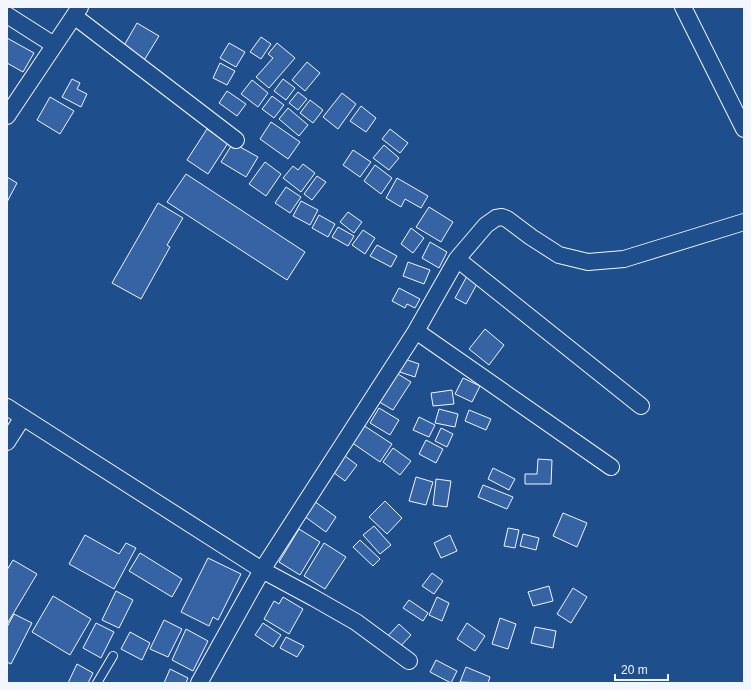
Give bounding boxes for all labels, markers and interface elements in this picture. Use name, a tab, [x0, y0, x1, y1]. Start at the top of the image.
scale bar	[615, 656, 668, 682]
text: 20 m	[621, 663, 648, 677]

